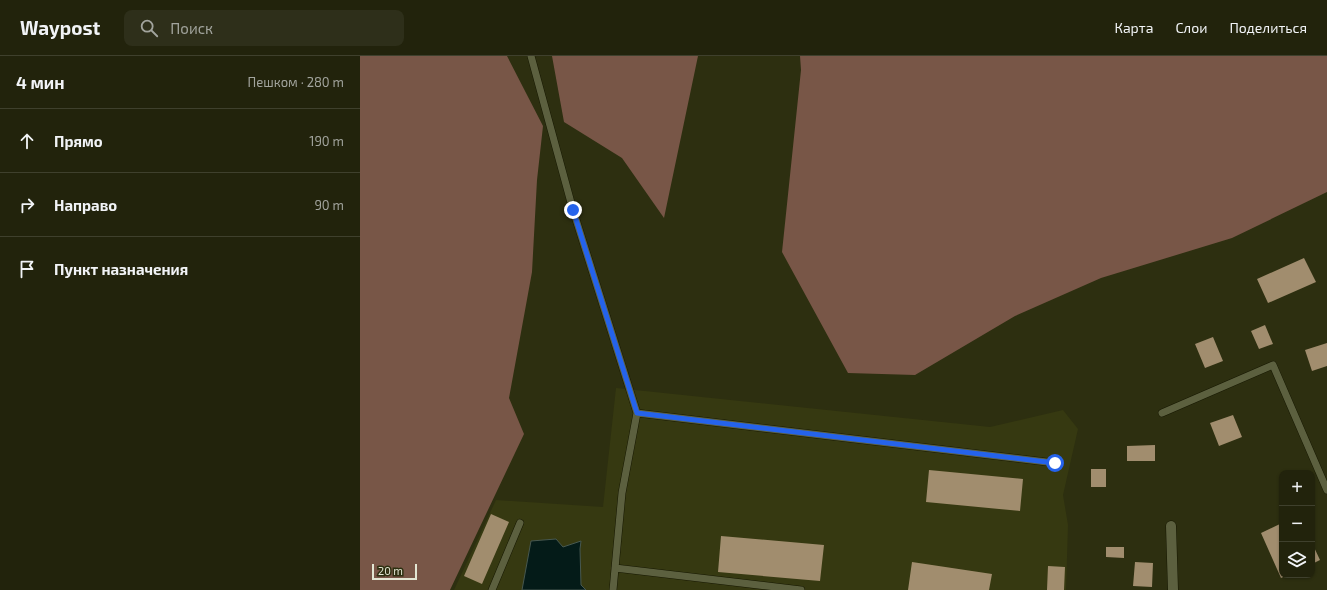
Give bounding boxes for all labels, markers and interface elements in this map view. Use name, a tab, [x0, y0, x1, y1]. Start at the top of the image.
search box	[124, 10, 404, 46]
text: Waypost	[20, 16, 100, 39]
icon: search	[138, 17, 160, 39]
text: Поиск	[170, 19, 213, 37]
text: Карта	[1114, 19, 1153, 36]
text: Слои	[1175, 19, 1207, 36]
text: Поделиться	[1229, 19, 1307, 36]
text: 4 мин	[16, 72, 65, 92]
text: Пешком · 280 m	[248, 74, 344, 90]
icon: ahead	[16, 130, 38, 152]
text: Прямо	[54, 132, 103, 150]
text: 190 m	[309, 133, 344, 149]
icon: right	[16, 194, 38, 216]
text: Направо	[54, 196, 117, 214]
text: 90 m	[314, 197, 344, 213]
route end	[564, 201, 582, 219]
icon: arrive	[16, 258, 38, 280]
text: Пункт назначения	[54, 260, 188, 278]
route start	[1046, 454, 1064, 472]
map controls	[1279, 470, 1315, 578]
button: +	[1279, 470, 1315, 506]
button: −	[1279, 506, 1315, 542]
button: layers	[1279, 542, 1315, 578]
scale bar	[372, 562, 417, 581]
text: 20 m	[378, 564, 403, 577]

